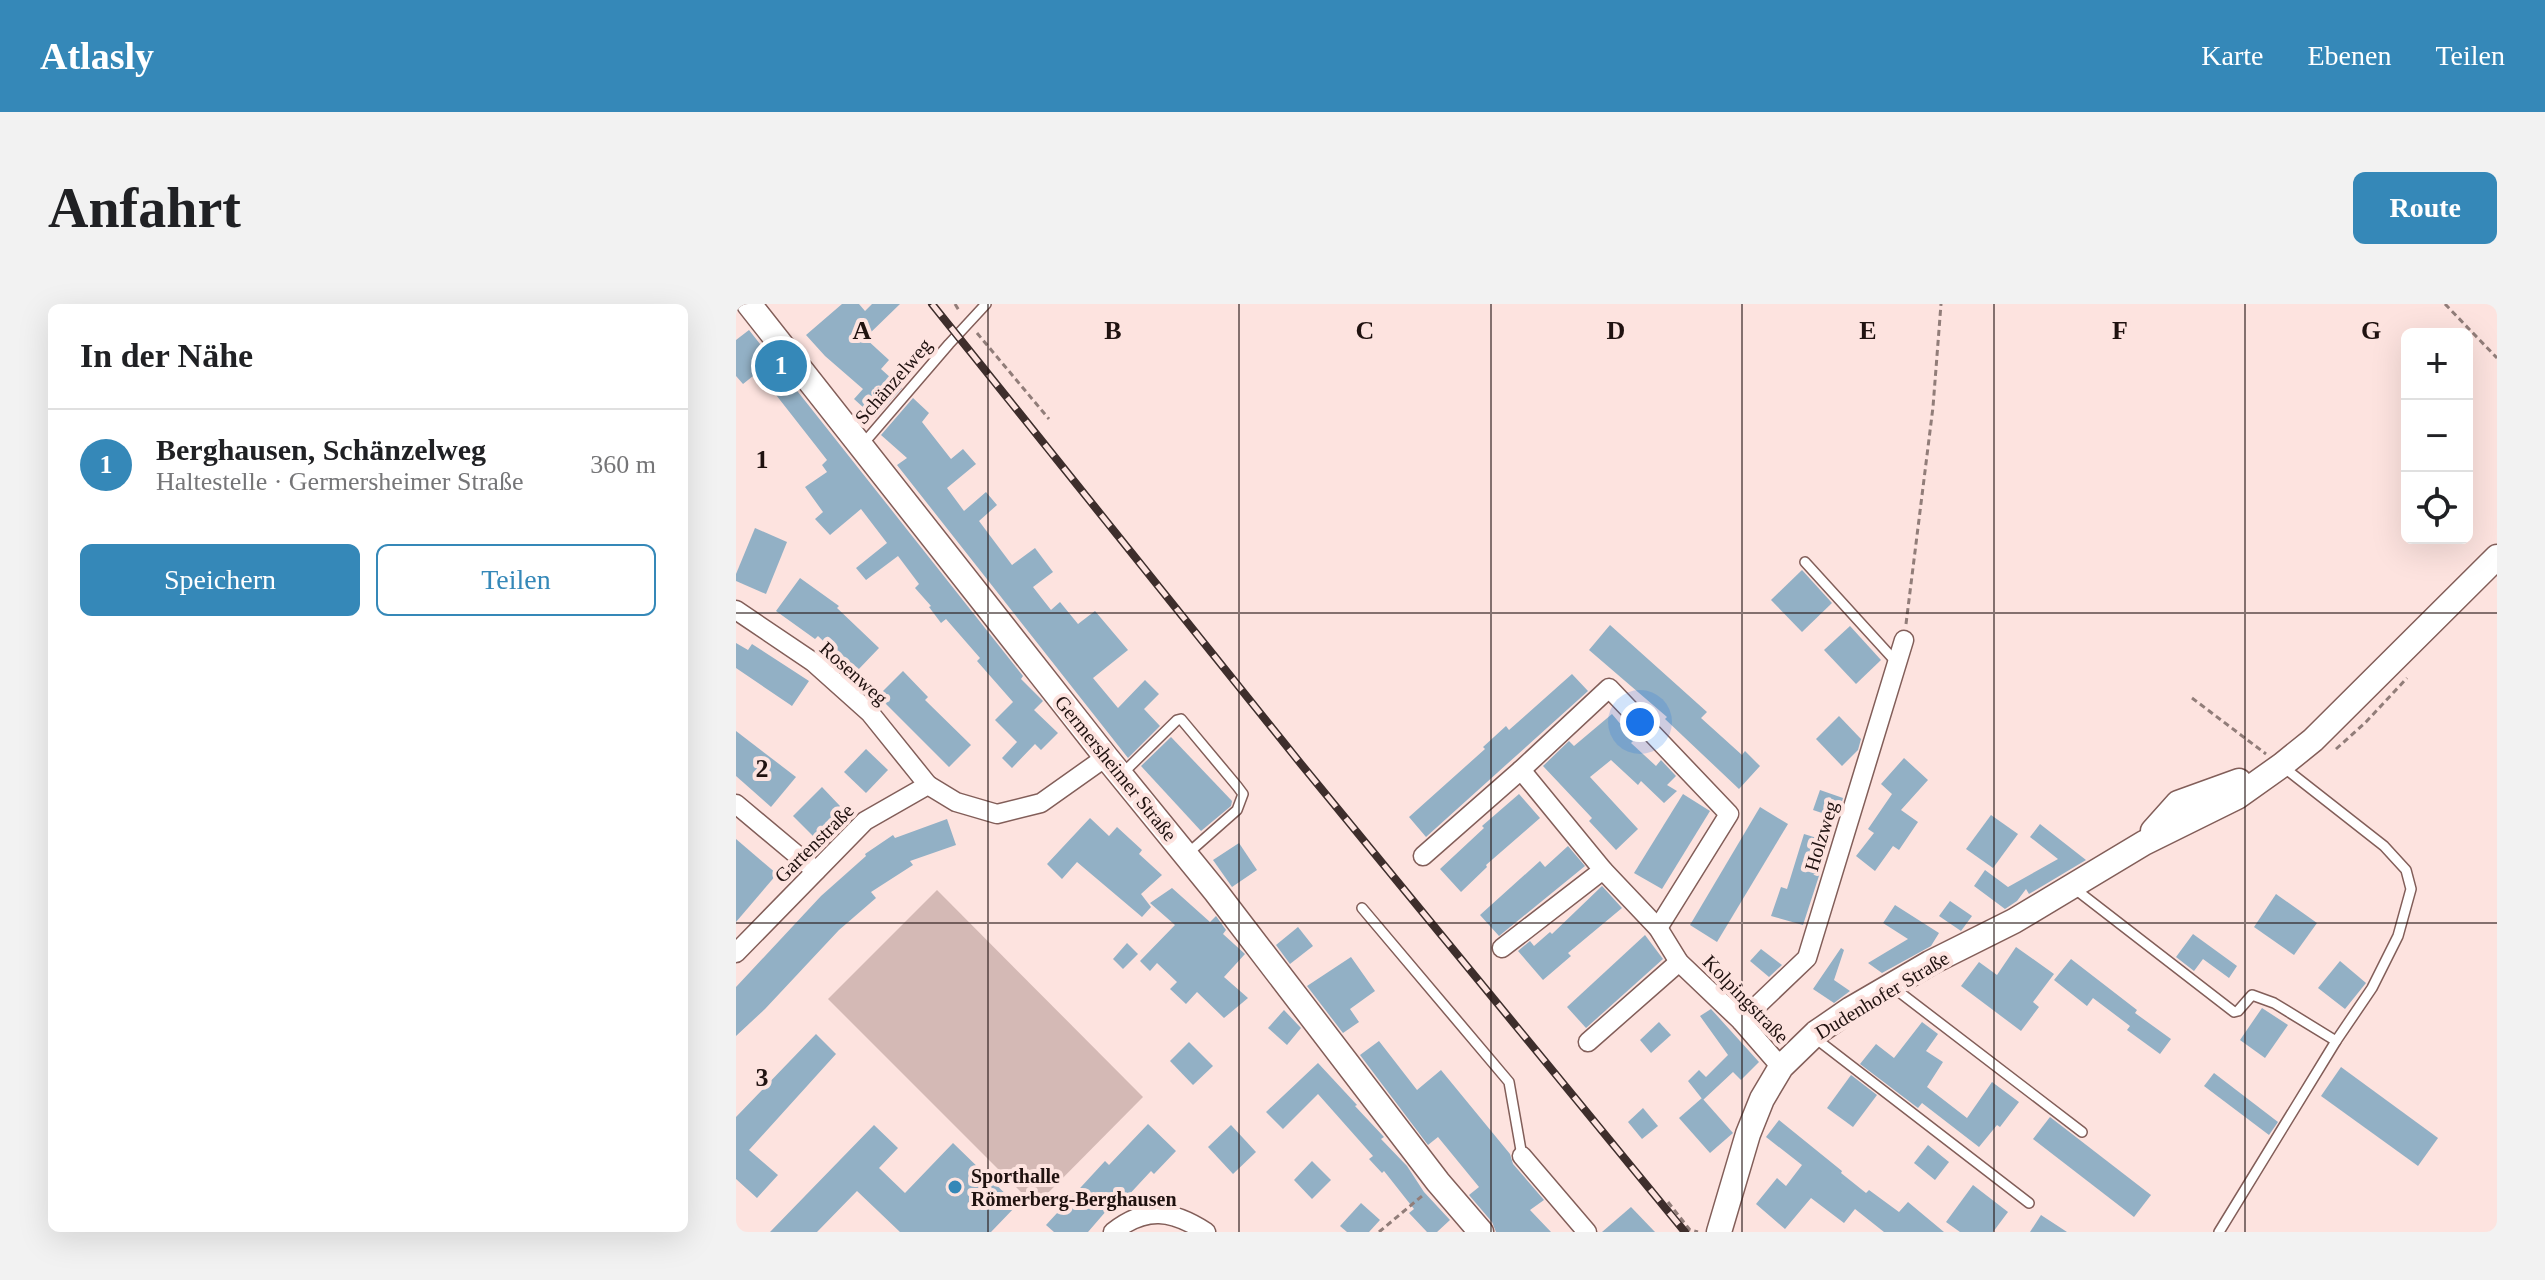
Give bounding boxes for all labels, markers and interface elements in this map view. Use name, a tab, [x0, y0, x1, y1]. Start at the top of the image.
text: Atlasly	[40, 35, 154, 77]
text: Karte	[2201, 40, 2263, 71]
text: Ebenen	[2307, 40, 2391, 71]
text: Teilen	[2435, 40, 2505, 71]
button: Route	[2353, 172, 2497, 244]
text: Anfahrt	[48, 177, 241, 239]
text: A	[853, 316, 872, 345]
text: B	[1104, 316, 1122, 345]
text: C	[1356, 316, 1374, 345]
text: D	[1607, 316, 1625, 345]
text: E	[1859, 316, 1877, 345]
text: F	[2112, 316, 2128, 345]
text: G	[2361, 316, 2381, 345]
map controls	[2401, 328, 2473, 544]
button: +	[2401, 328, 2473, 400]
street label: Schänzelweg	[850, 334, 937, 429]
pin: 1	[755, 336, 807, 396]
text: In der Nähe	[80, 337, 253, 374]
button: −	[2401, 400, 2473, 472]
text: Berghausen, Schänzelweg	[156, 433, 486, 466]
text: 1	[756, 445, 769, 474]
text: 1	[100, 450, 113, 479]
text: 360 m	[590, 450, 656, 479]
text: Haltestelle · Germersheimer Straße	[156, 467, 523, 496]
button: locate	[2401, 472, 2473, 544]
button: Speichern	[80, 544, 360, 616]
button: Teilen	[376, 544, 656, 616]
street label: Rosenweg	[815, 637, 892, 710]
street label: Germersheimer Straße	[1051, 691, 1181, 845]
your location	[1620, 702, 1660, 742]
text: 2	[756, 754, 769, 783]
street label: Holzweg	[1800, 798, 1843, 874]
street label: Gartenstraße	[770, 799, 858, 887]
street label: Dudenhofer Straße	[1811, 946, 1953, 1043]
street label: Kolpingstraße	[1698, 951, 1793, 1048]
text: 3	[756, 1063, 769, 1092]
place label: Sporthalle Römerberg-Berghausen	[971, 1165, 1177, 1211]
marker: Sporthalle Römerberg-Berghausen	[946, 1178, 964, 1196]

